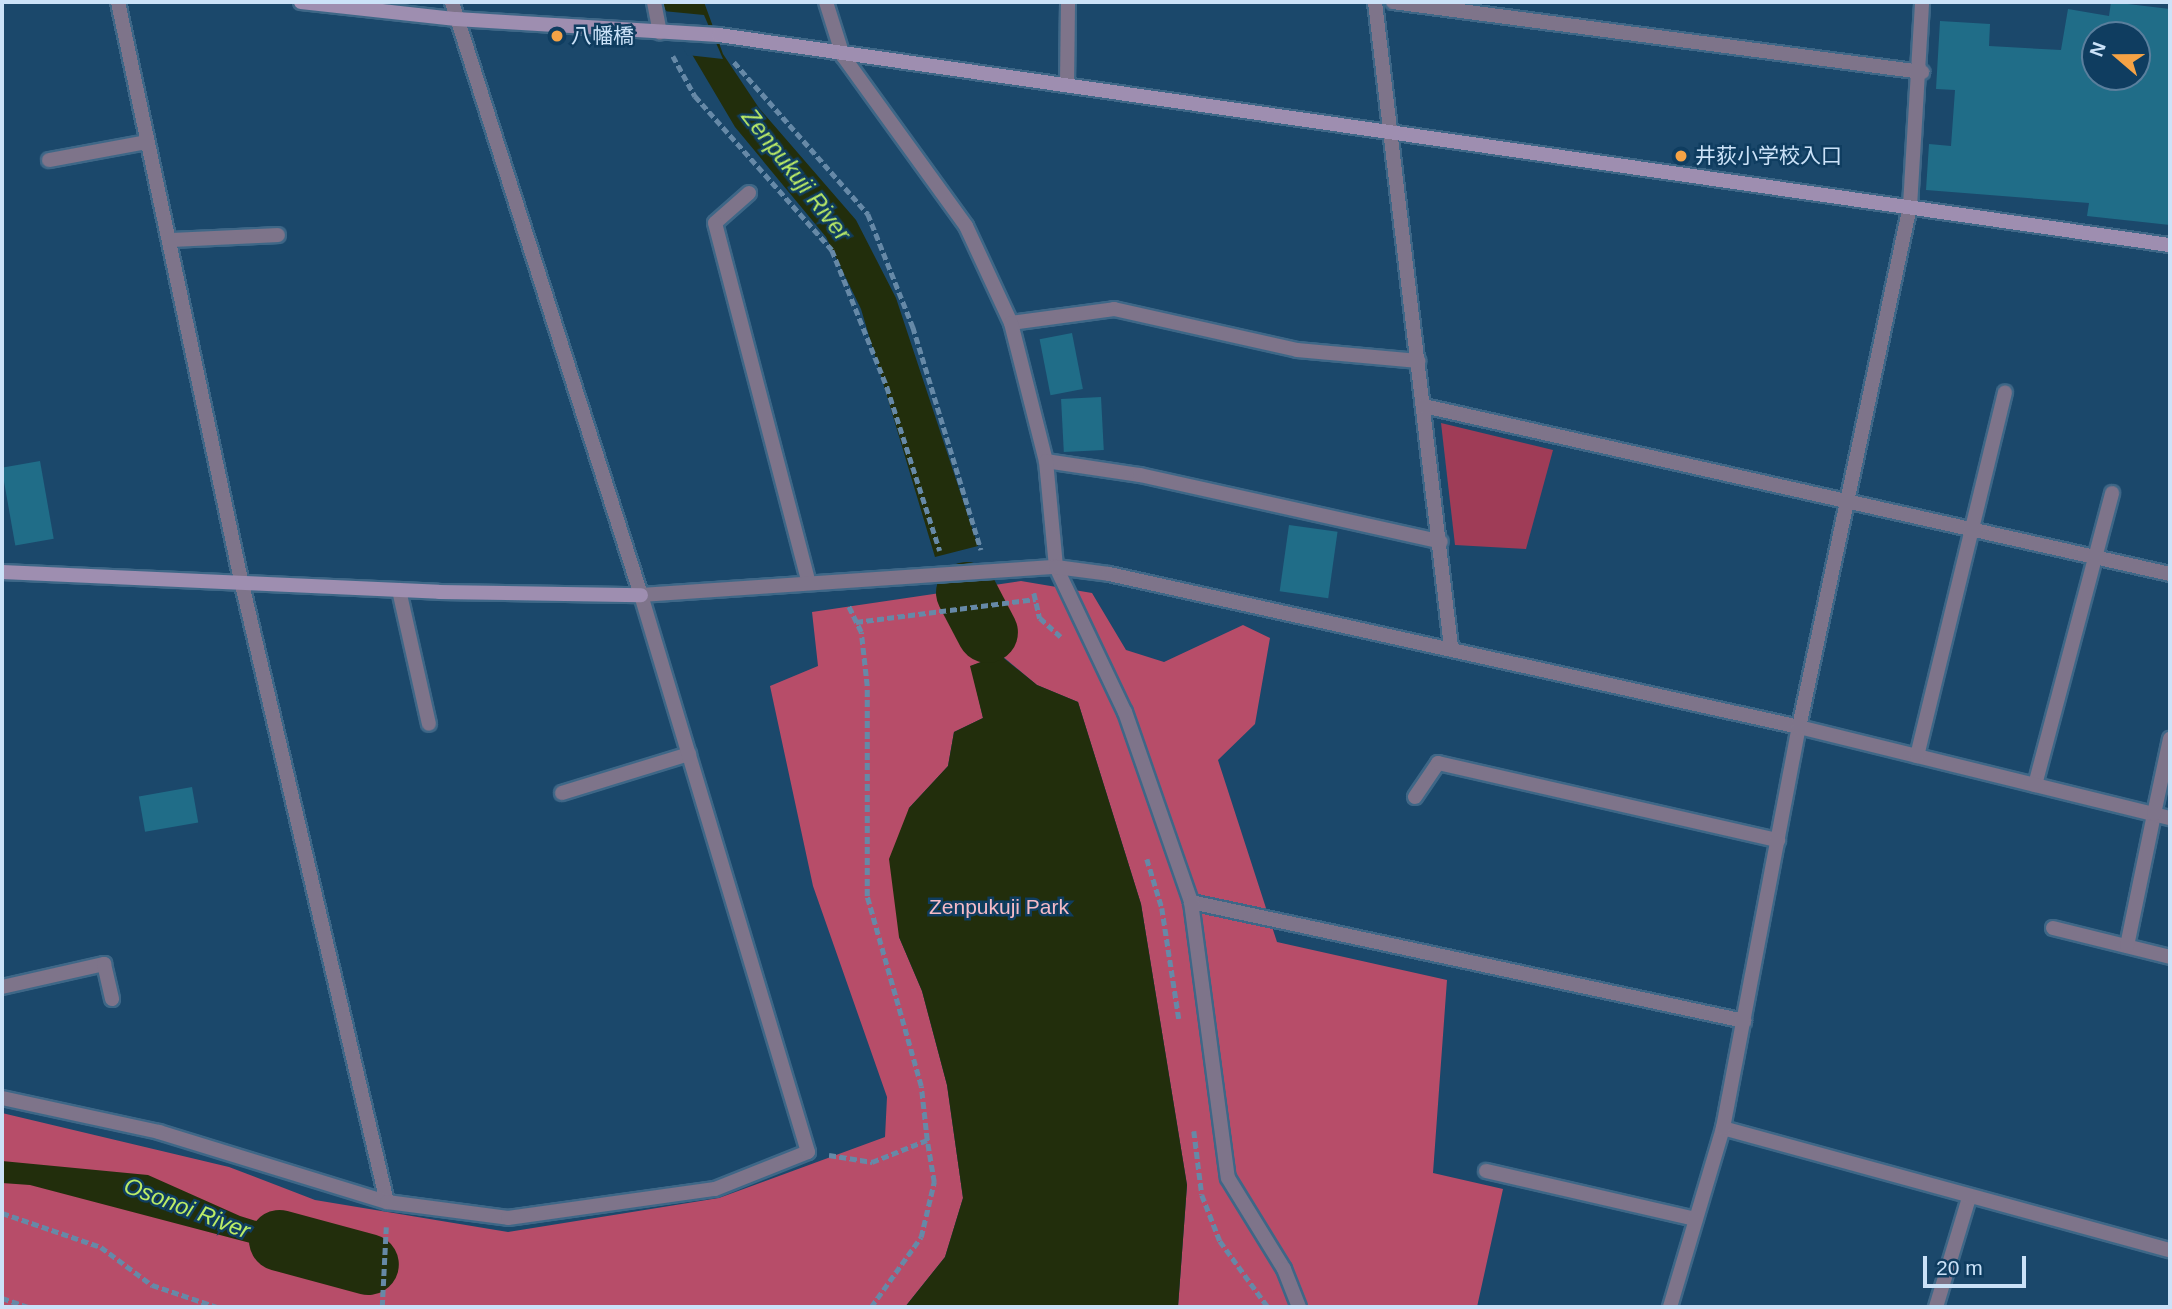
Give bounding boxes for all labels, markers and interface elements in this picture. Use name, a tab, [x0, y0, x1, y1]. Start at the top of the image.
north arrow	[2081, 21, 2151, 91]
place label: 八幡橋	[571, 23, 634, 49]
marker: 八幡橋	[549, 28, 565, 44]
text: N	[2085, 39, 2110, 59]
water label: Zenpukuji River	[736, 104, 856, 246]
place label: 井荻小学校入口	[1695, 143, 1842, 169]
marker: 井荻小学校入口	[1673, 148, 1689, 164]
park label: Zenpukuji Park	[929, 894, 1069, 920]
water label: Osonoi River	[120, 1171, 254, 1245]
scale bar	[1927, 1242, 2030, 1286]
text: 20 m	[1936, 1256, 1983, 1279]

